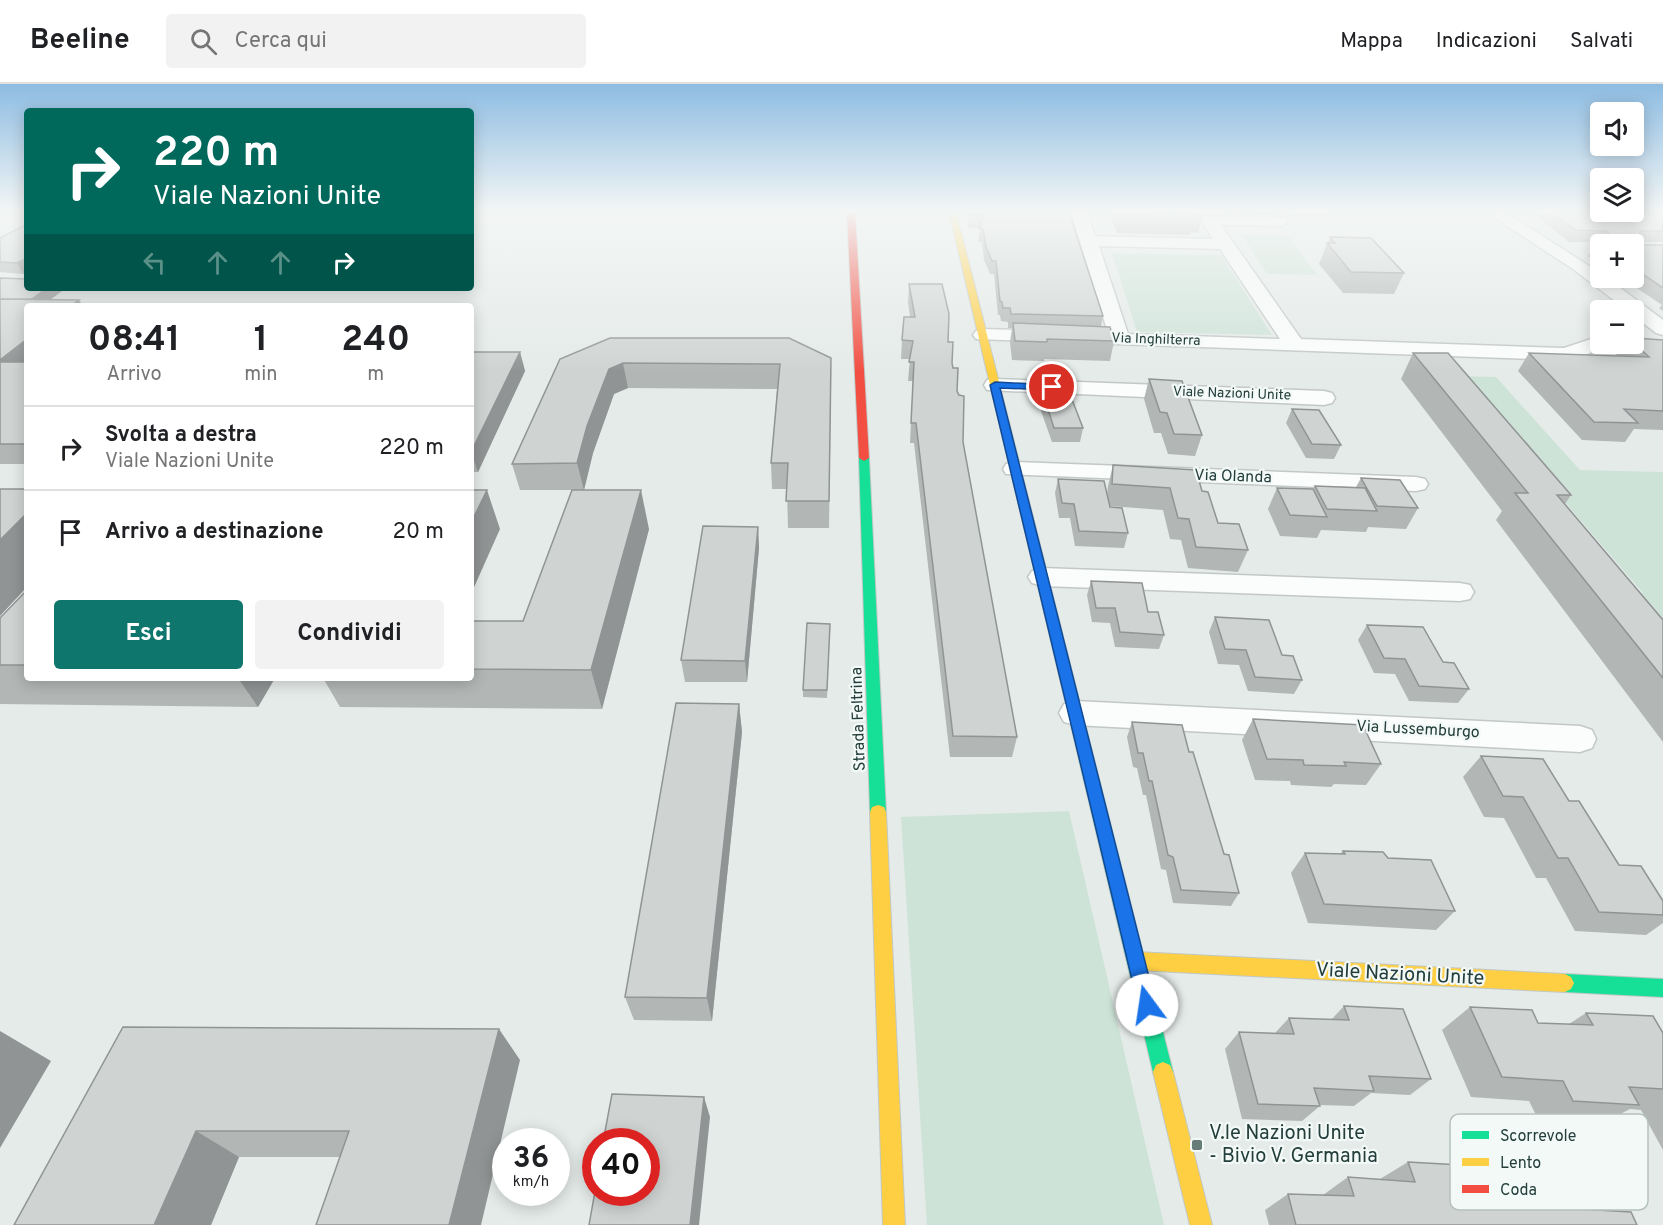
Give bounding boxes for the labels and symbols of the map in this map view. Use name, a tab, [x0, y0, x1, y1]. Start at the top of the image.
street label: Via Inghilterra	[1111, 330, 1201, 350]
pin	[1026, 361, 1077, 412]
street label: Viale Nazioni Unite	[1173, 383, 1291, 405]
street label: Via Olanda	[1194, 466, 1272, 488]
street label: Strada Feltrina	[847, 667, 871, 771]
street label: Via Lussemburgo	[1356, 717, 1480, 743]
street label: Viale Nazioni Unite	[1315, 958, 1485, 992]
position arrow	[1115, 973, 1179, 1037]
legend	[1450, 1114, 1648, 1210]
place label: V.le Nazioni Unite - Bivio V. Germania	[1209, 1121, 1378, 1170]
text: Scorrevole	[1500, 1127, 1576, 1147]
speed limit sign: 40	[582, 1128, 660, 1206]
marker: V.le Nazioni Unite - Bivio V. Germania	[1190, 1138, 1204, 1152]
text: Lento	[1500, 1154, 1541, 1174]
text: Coda	[1500, 1181, 1537, 1201]

